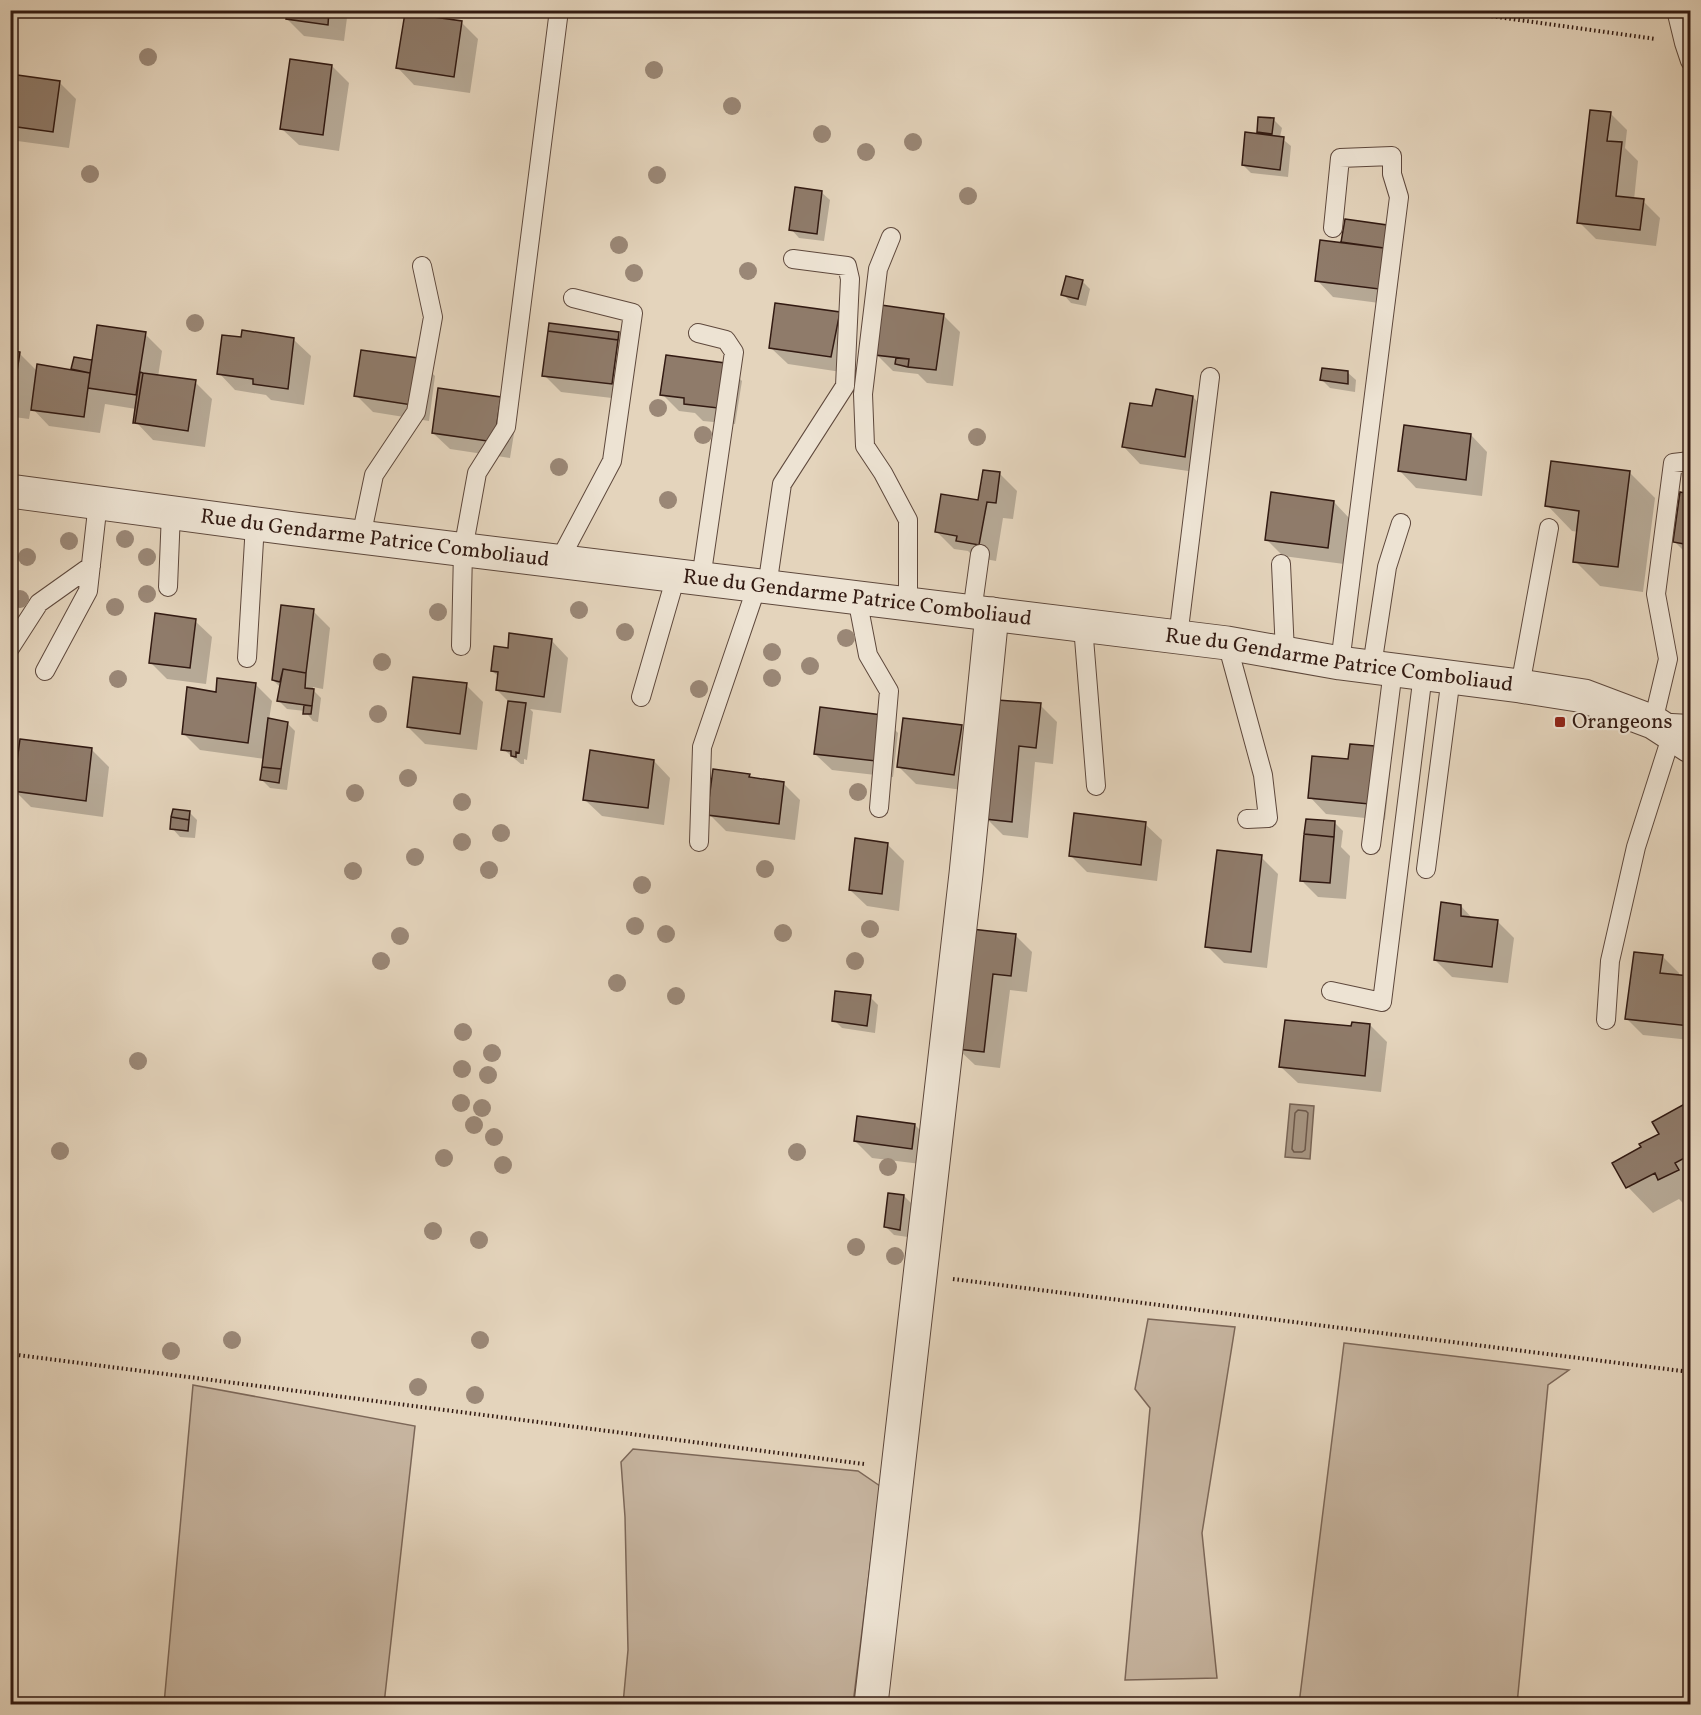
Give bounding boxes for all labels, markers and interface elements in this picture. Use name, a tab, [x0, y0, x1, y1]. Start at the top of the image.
street label: Rue du Gendarme Patrice Comboliaud	[199, 502, 551, 574]
street label: Rue du Gendarme Patrice Comboliaud	[681, 562, 1033, 633]
street label: Rue du Gendarme Patrice Comboliaud	[1164, 621, 1515, 699]
place label: Orangeons	[1572, 708, 1673, 737]
marker: Orangeons	[1553, 715, 1567, 729]

